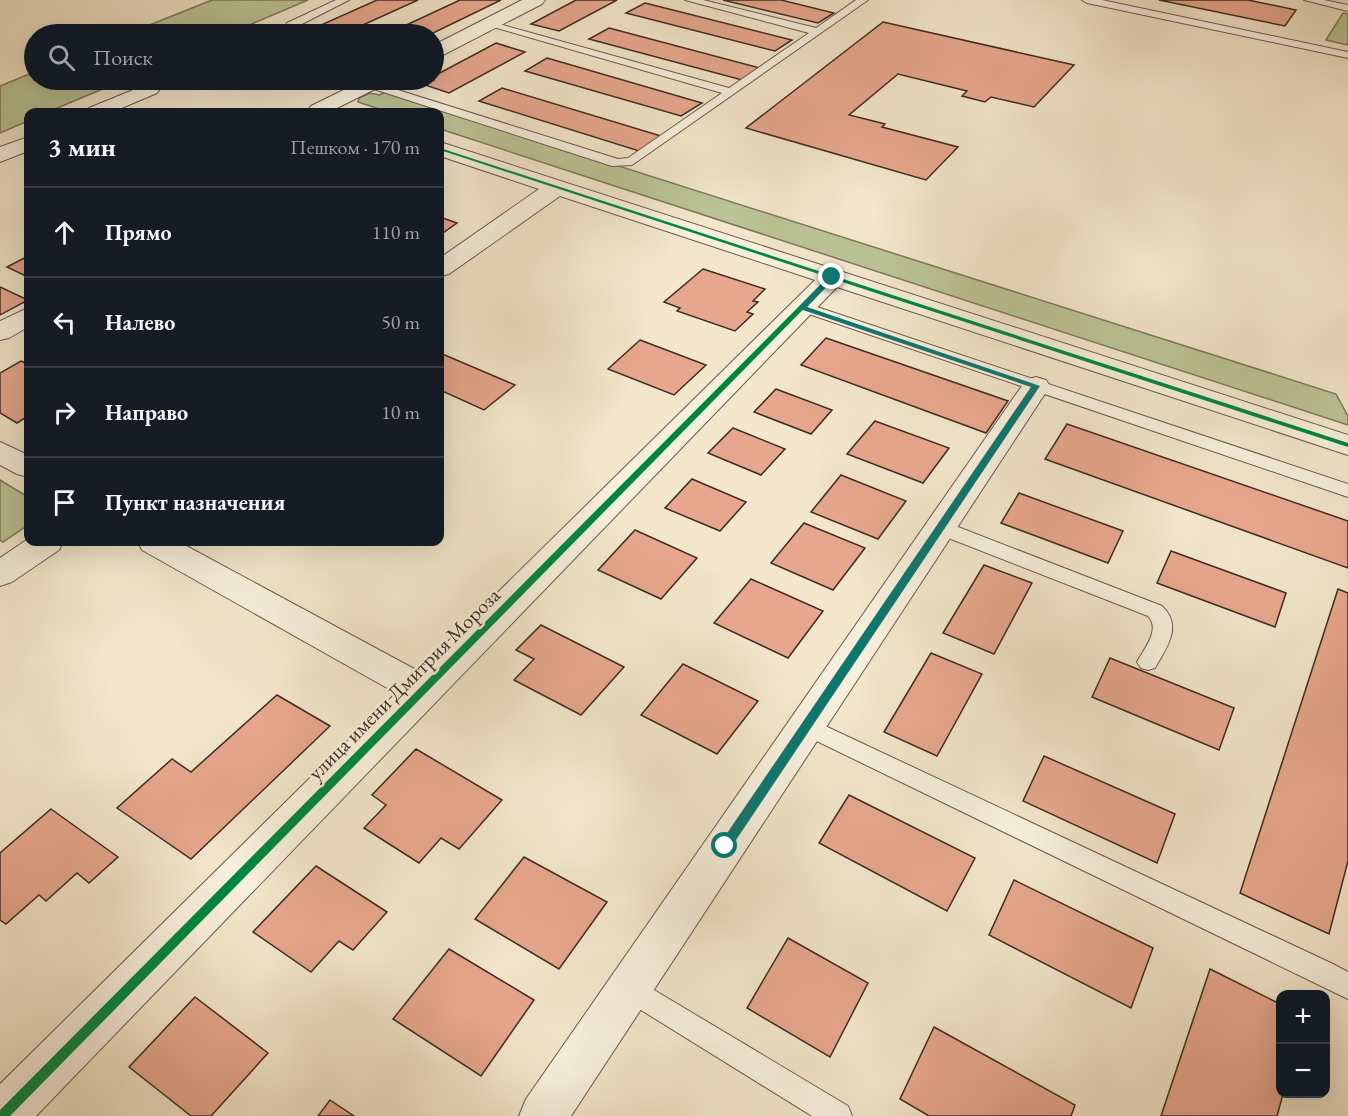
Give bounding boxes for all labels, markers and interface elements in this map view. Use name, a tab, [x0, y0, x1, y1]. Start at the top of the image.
search box	[24, 24, 444, 90]
icon: search	[45, 41, 78, 74]
text: Поиск	[93, 43, 153, 72]
text: 3 мин	[48, 130, 116, 164]
text: Пешком · 170 m	[290, 134, 420, 160]
icon: ahead	[48, 216, 81, 249]
text: Прямо	[105, 218, 172, 247]
text: 110 m	[372, 219, 420, 245]
route end	[818, 263, 844, 289]
icon: left	[48, 306, 81, 339]
text: Налево	[105, 308, 175, 337]
text: 50 m	[381, 309, 420, 335]
icon: right	[48, 396, 81, 429]
text: Направо	[105, 398, 188, 427]
text: 10 m	[381, 399, 420, 425]
icon: arrive	[48, 486, 81, 519]
text: Пункт назначения	[105, 488, 285, 517]
street label: улица имени Дмитрия Мороза	[302, 581, 506, 786]
route start	[711, 832, 737, 858]
map controls	[1276, 990, 1330, 1098]
button: +	[1276, 990, 1330, 1044]
button: −	[1276, 1044, 1330, 1098]

